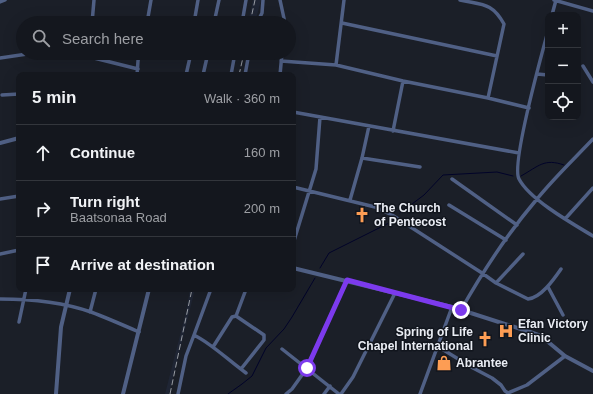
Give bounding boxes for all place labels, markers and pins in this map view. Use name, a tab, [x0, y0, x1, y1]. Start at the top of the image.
place label: The Church of Pentecost	[374, 201, 446, 229]
church icon: The Church of Pentecost	[353, 206, 371, 224]
place label: Efan Victory Clinic	[518, 317, 588, 345]
hospital icon: Efan Victory Clinic	[497, 322, 515, 340]
place label: Spring of Life Chapel International	[358, 325, 473, 353]
church icon: Spring of Life Chapel International	[476, 330, 494, 348]
shop icon: Abrantee	[435, 354, 453, 372]
place label: Abrantee	[456, 356, 508, 370]

